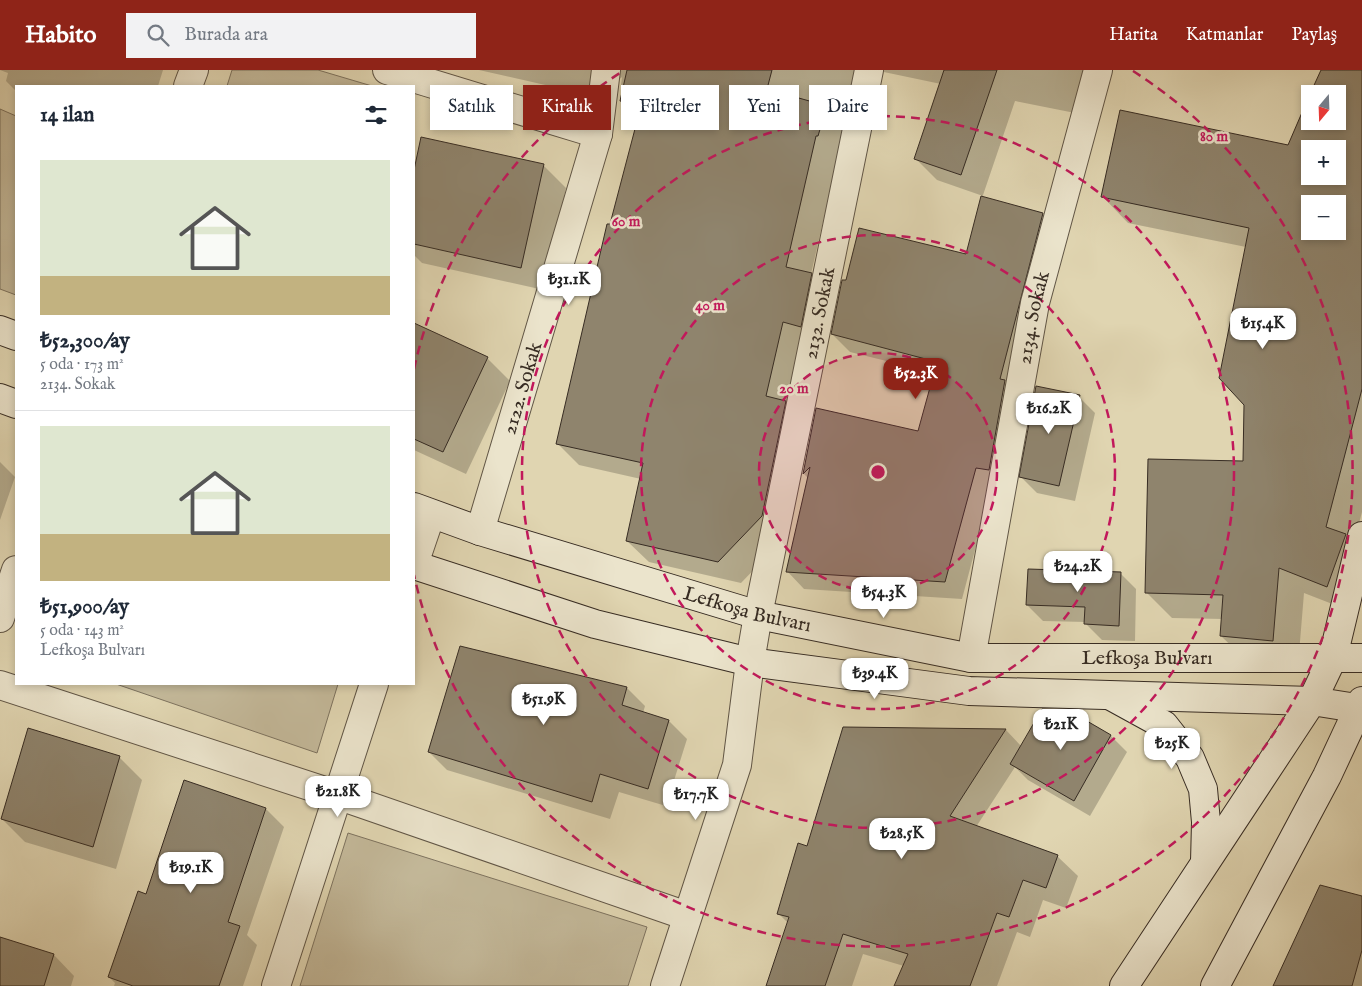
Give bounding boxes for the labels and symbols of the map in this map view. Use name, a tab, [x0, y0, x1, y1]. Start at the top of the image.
north arrow	[1301, 85, 1346, 130]
text: 80 m	[1200, 127, 1228, 146]
text: 60 m	[612, 212, 641, 231]
pin: ₺31.1K	[528, 264, 610, 306]
street label: 2132. Sokak	[798, 265, 841, 361]
street label: 2134. Sokak	[1012, 268, 1056, 366]
text: 40 m	[695, 296, 725, 315]
pin: ₺15.4K	[1222, 308, 1304, 350]
street label: 2122. Sokak	[497, 339, 548, 437]
pin: ₺52.3K	[875, 358, 957, 400]
text: 20 m	[779, 379, 809, 398]
pin: ₺16.2K	[1008, 392, 1090, 435]
centre of rings	[869, 463, 887, 481]
pin: ₺24.2K	[1037, 550, 1119, 593]
pin: ₺54.3K	[843, 576, 925, 619]
street label: Lefkoşa Bulvarı	[680, 581, 813, 638]
street label: Lefkoşa Bulvarı	[1081, 646, 1213, 671]
pin: ₺39.4K	[834, 658, 916, 700]
pin: ₺51.9K	[503, 684, 585, 726]
pin: ₺21K	[1031, 708, 1091, 751]
pin: ₺25K	[1142, 728, 1202, 770]
pin: ₺21.8K	[297, 776, 379, 818]
pin: ₺17.7K	[655, 778, 737, 821]
pin: ₺28.5K	[861, 818, 943, 860]
pin: ₺19.1K	[150, 852, 232, 894]

